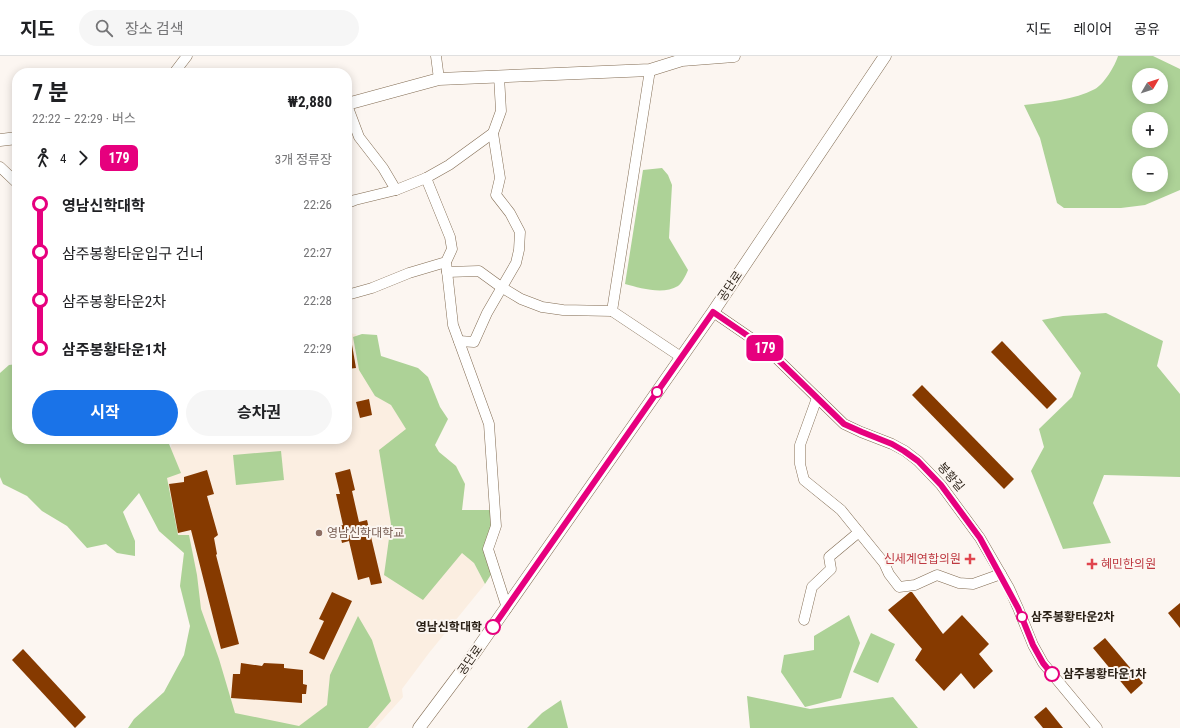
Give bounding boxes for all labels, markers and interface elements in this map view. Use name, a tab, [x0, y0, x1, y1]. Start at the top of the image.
search box	[79, 10, 359, 46]
icon: search	[93, 17, 115, 39]
text: 지도	[20, 18, 55, 41]
text: 장소 검색	[125, 20, 184, 38]
text: 지도	[1026, 21, 1052, 37]
text: 레이어	[1074, 21, 1112, 37]
text: 공유	[1134, 21, 1160, 37]
north arrow	[1132, 68, 1168, 104]
map controls	[1132, 68, 1168, 192]
text: 7 분	[32, 80, 68, 105]
text: ₩2,880	[287, 93, 332, 111]
text: 22:22 – 22:29 · 버스	[32, 111, 136, 126]
button: +	[1132, 112, 1168, 148]
icon: walk	[32, 147, 54, 169]
icon: forward	[72, 147, 94, 169]
text: 179	[108, 150, 130, 166]
text: 4	[60, 151, 66, 166]
text: 3개 정류장	[275, 152, 332, 167]
button: −	[1132, 156, 1168, 192]
text: 영남신학대학	[62, 197, 145, 215]
text: 22:26	[303, 197, 332, 212]
text: 삼주봉황타운입구 건너	[62, 245, 203, 263]
text: 22:27	[303, 245, 332, 260]
street label: 공단로	[715, 268, 745, 304]
text: 삼주봉황타운2차	[62, 293, 166, 311]
text: 22:28	[303, 293, 332, 308]
line badge: 179	[742, 335, 788, 361]
text: 179	[754, 340, 776, 356]
text: 삼주봉황타운1차	[62, 341, 166, 359]
text: 22:29	[303, 341, 332, 356]
unlabelled marker	[651, 386, 663, 398]
button: 시작	[32, 390, 178, 436]
button: 승차권	[186, 390, 332, 436]
street label: 봉황길	[935, 460, 967, 494]
place label: 영남신학대학교	[327, 526, 404, 540]
marker: 영남신학대학교	[314, 528, 324, 538]
place label: 신세계연합의원	[884, 552, 961, 566]
marker: 신세계연합의원	[964, 553, 976, 565]
place label: 혜민한의원	[1101, 557, 1156, 571]
marker: 혜민한의원	[1086, 558, 1098, 570]
place label: 삼주봉황타운2차	[1031, 610, 1114, 624]
marker: 삼주봉황타운2차	[1016, 611, 1028, 623]
marker: 영남신학대학	[485, 619, 501, 635]
place label: 영남신학대학	[416, 620, 482, 634]
street label: 공단로	[455, 642, 485, 678]
marker: 삼주봉황타운1차	[1044, 666, 1060, 682]
place label: 삼주봉황타운1차	[1063, 667, 1146, 681]

